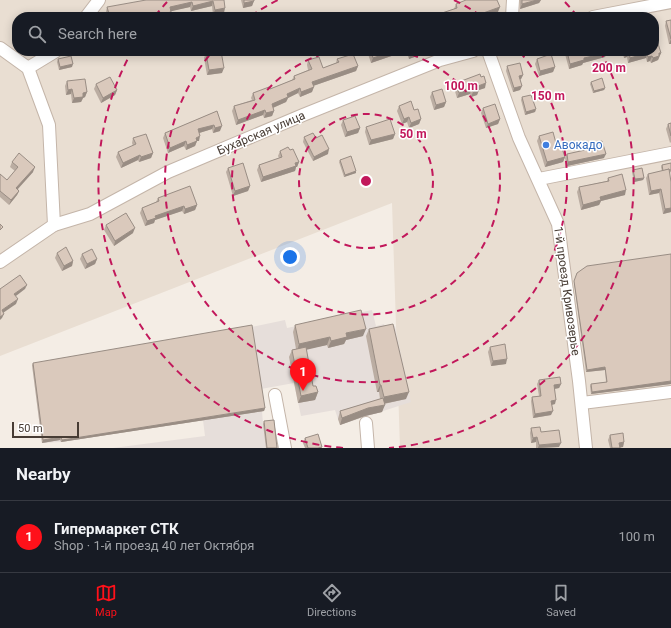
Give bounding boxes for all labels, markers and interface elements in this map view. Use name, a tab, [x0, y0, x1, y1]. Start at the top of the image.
search box	[12, 12, 659, 56]
icon: search	[26, 23, 48, 45]
text: Search here	[58, 25, 137, 43]
text: 200 m	[592, 61, 626, 75]
text: 100 m	[444, 79, 478, 93]
text: 150 m	[531, 89, 565, 103]
street label: Бухарская улица	[215, 108, 307, 158]
text: 50 m	[399, 127, 427, 141]
place label: Авокадо	[554, 138, 603, 152]
marker: Авокадо	[541, 140, 551, 150]
centre of rings	[359, 174, 373, 188]
street label: 1-й проезд Кривозерье	[551, 226, 583, 356]
your location	[280, 247, 300, 267]
pin: 1	[290, 358, 316, 391]
scale bar	[12, 420, 79, 439]
text: 50 m	[18, 422, 43, 435]
text: Nearby	[16, 464, 71, 484]
text: Гипермаркет СТК	[54, 520, 179, 538]
text: 1	[25, 529, 33, 544]
text: 100 m	[618, 529, 655, 544]
text: Shop · 1-й проезд 40 лет Октября	[54, 538, 254, 553]
tab: Map	[95, 582, 117, 619]
tab: Directions	[307, 582, 356, 619]
tab: Saved	[546, 582, 576, 619]

